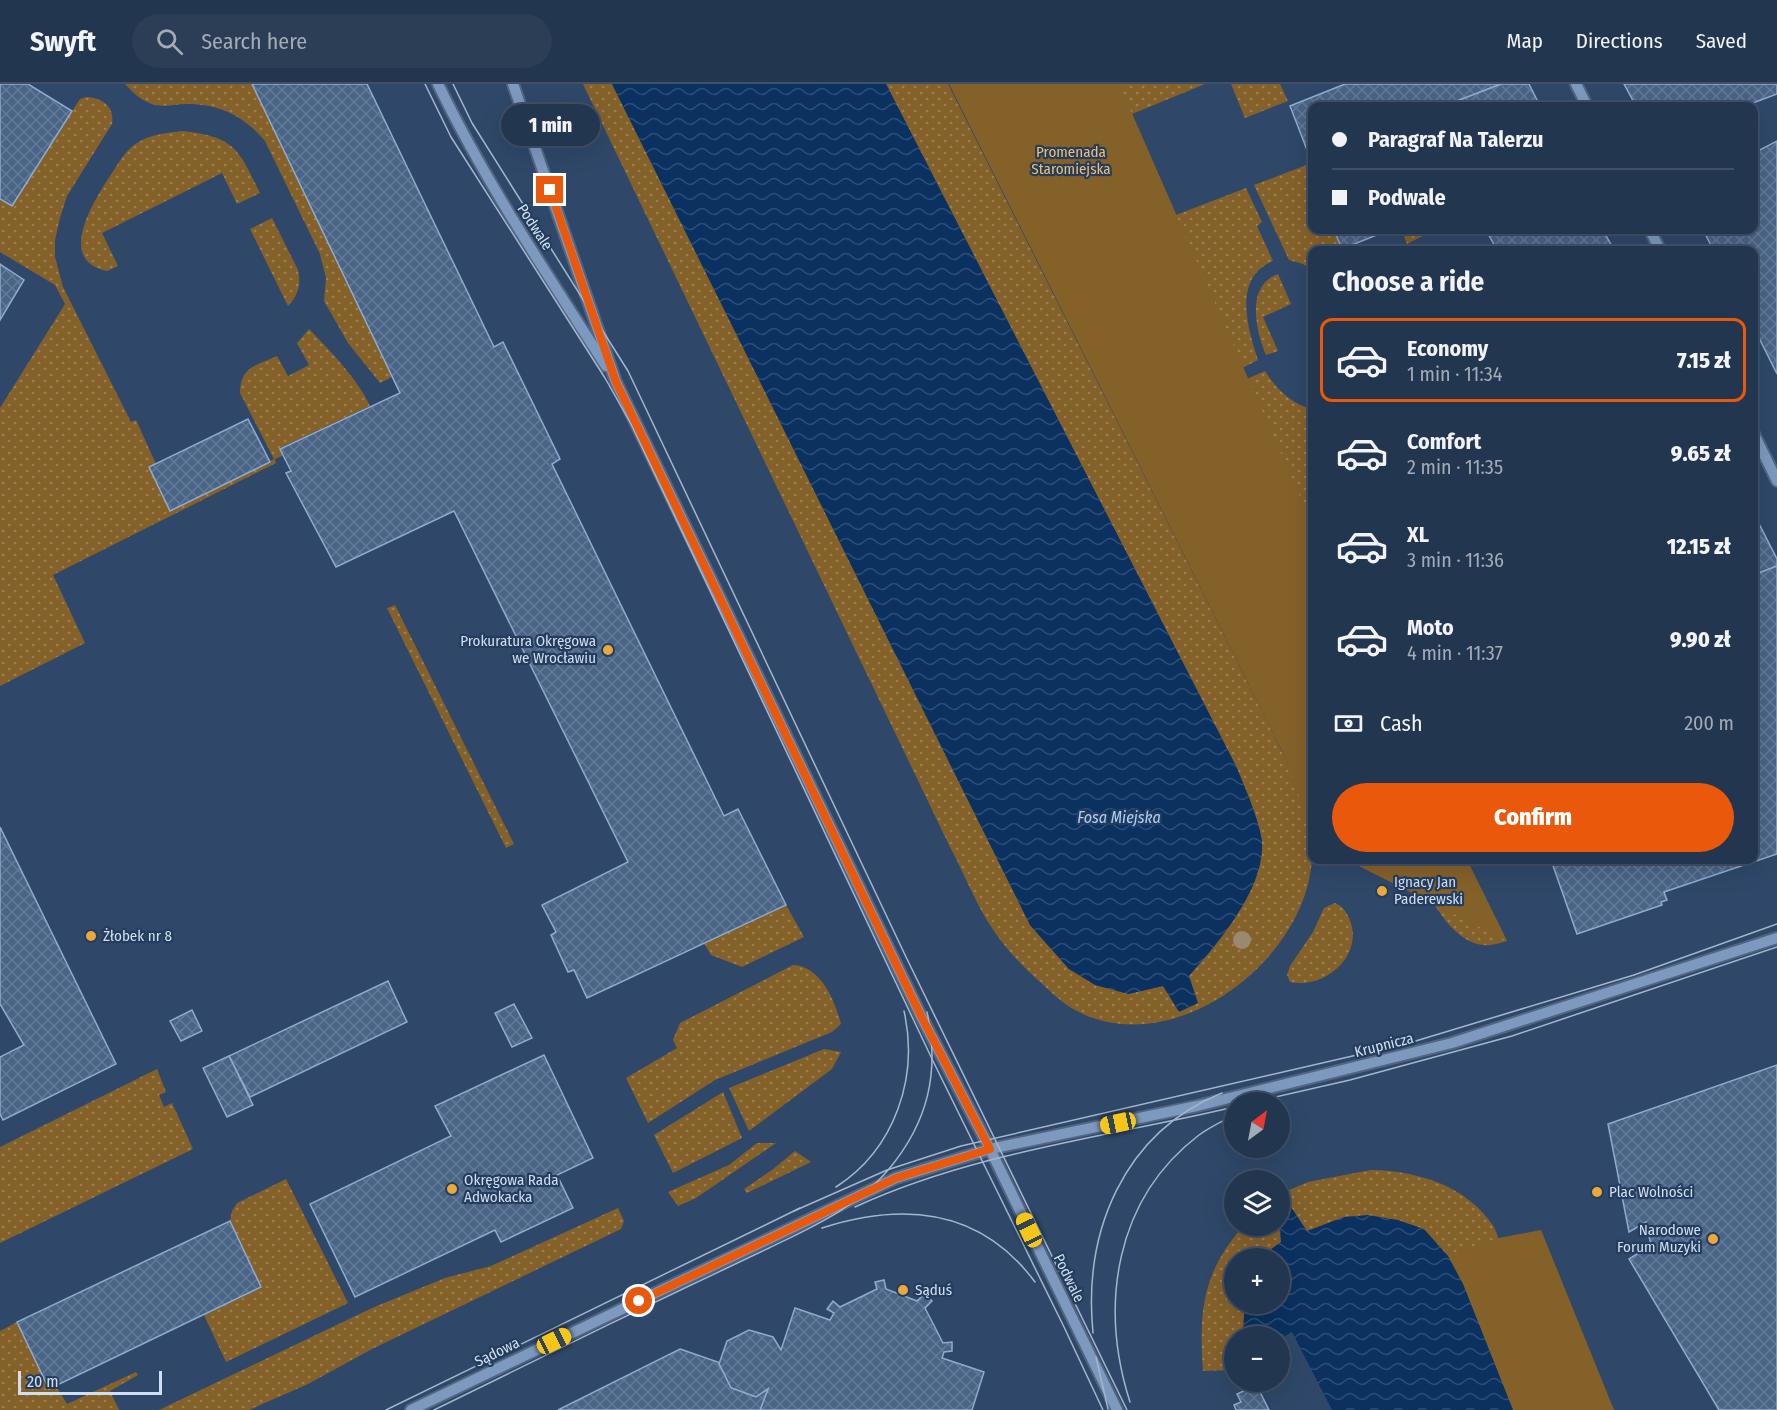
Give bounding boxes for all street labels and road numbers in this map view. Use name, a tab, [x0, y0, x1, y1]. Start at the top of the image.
street label: Podwale	[513, 201, 557, 253]
street label: Krupnicza	[1353, 1029, 1415, 1061]
street label: Podwale	[1050, 1251, 1088, 1305]
street label: Sądowa	[472, 1333, 522, 1371]

